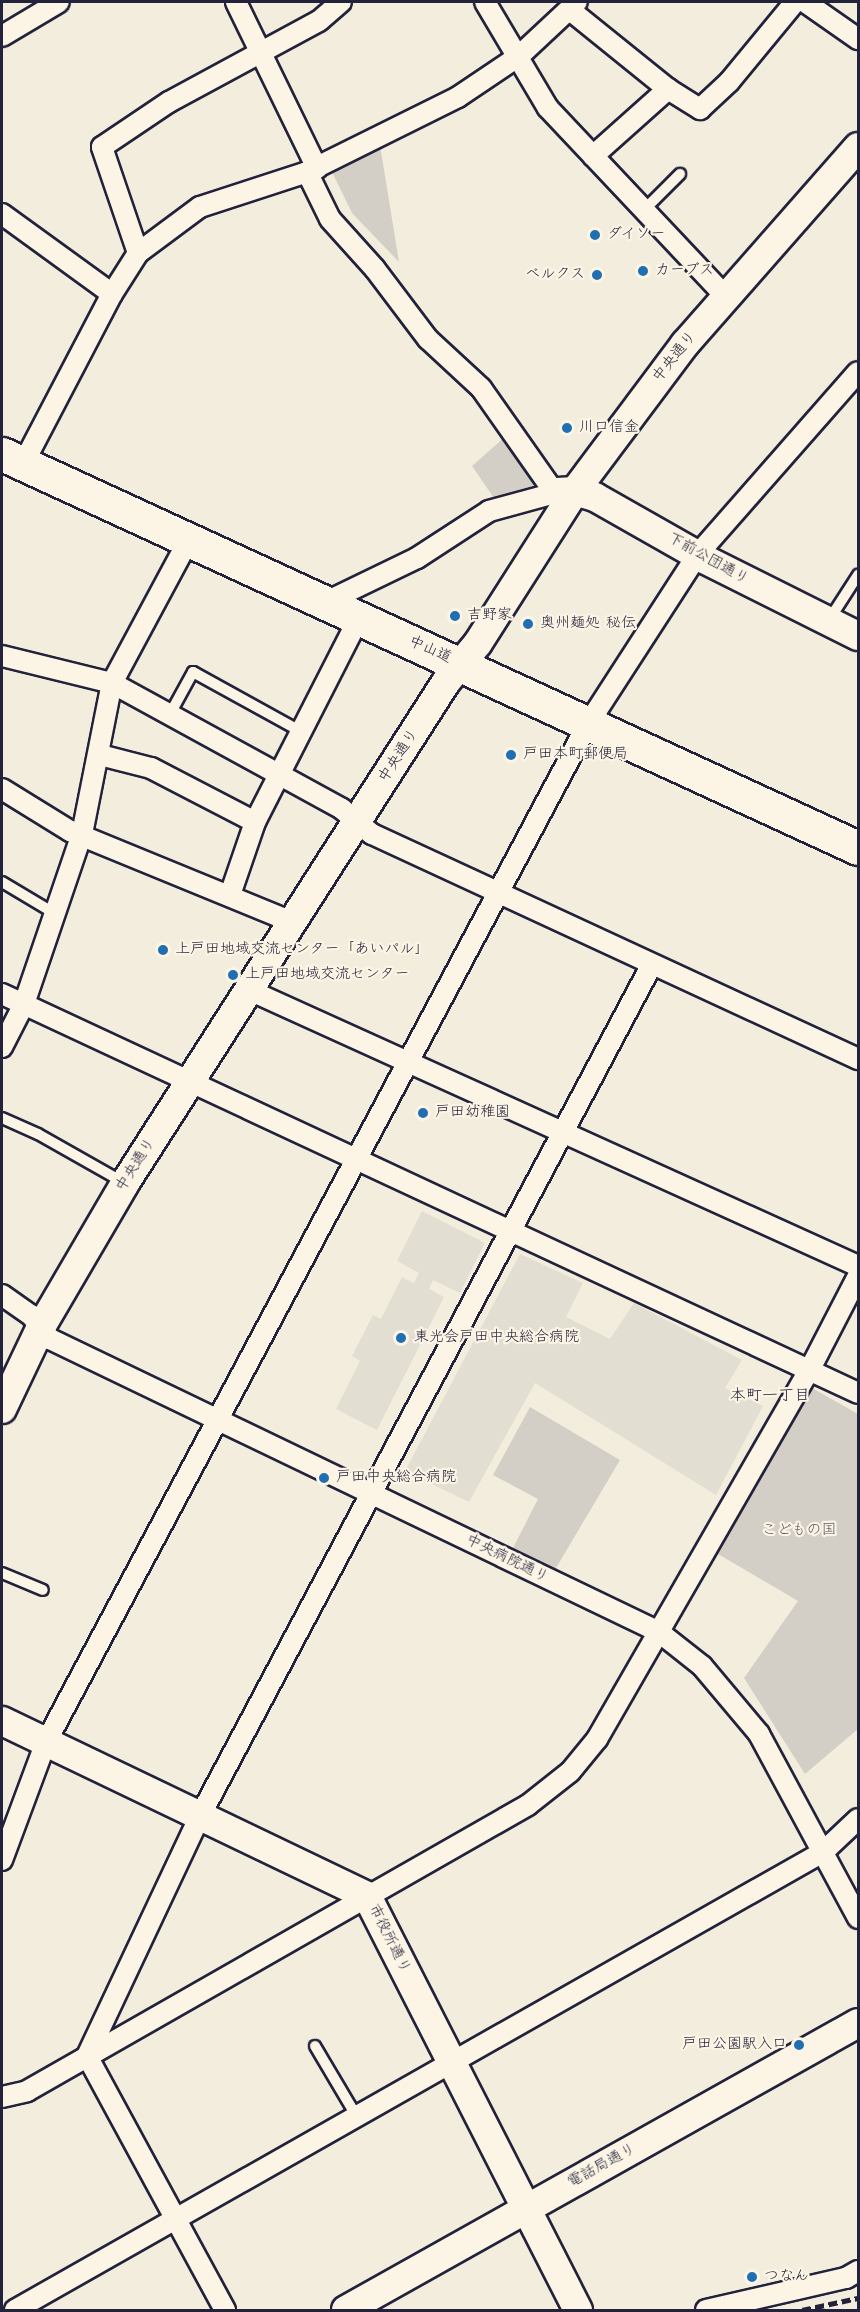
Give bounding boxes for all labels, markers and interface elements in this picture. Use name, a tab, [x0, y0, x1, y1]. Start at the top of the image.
place label: ダイソー	[607, 226, 667, 244]
marker: ダイソー	[588, 228, 602, 242]
place label: カーブス	[655, 262, 715, 280]
marker: カーブス	[636, 264, 650, 278]
place label: ベルクス	[525, 266, 585, 284]
marker: ベルクス	[590, 268, 604, 282]
street label: 中央通り	[649, 328, 701, 386]
place label: 川口信金	[579, 419, 639, 437]
marker: 川口信金	[560, 421, 574, 435]
street label: 下前公団通り	[664, 529, 752, 589]
place label: 吉野家	[467, 607, 512, 625]
marker: 吉野家	[448, 609, 462, 623]
place label: 奥州麺処 秘伝	[540, 615, 636, 633]
marker: 奥州麺処 秘伝	[521, 617, 535, 631]
street label: 中山道	[406, 633, 454, 667]
street label: 中央通り	[375, 726, 423, 786]
place label: 戸田本町郵便局	[523, 746, 628, 764]
marker: 戸田本町郵便局	[504, 748, 518, 762]
place label: 上戸田地域交流センター「あいパル」	[175, 941, 430, 959]
marker: 上戸田地域交流センター「あいパル」	[156, 943, 170, 957]
place label: 上戸田地域交流センター	[245, 966, 410, 984]
marker: 上戸田地域交流センター	[226, 968, 240, 982]
place label: 戸田幼稚園	[435, 1104, 510, 1122]
marker: 戸田幼稚園	[416, 1106, 430, 1120]
street label: 中央通り	[112, 1135, 160, 1195]
marker: 東光会戸田中央総合病院	[392, 1329, 410, 1347]
place label: 東光会戸田中央総合病院	[414, 1329, 579, 1347]
district label: 本町一丁目	[730, 1386, 810, 1406]
place label: 戸田中央総合病院	[336, 1469, 456, 1487]
marker: 戸田中央総合病院	[317, 1471, 331, 1485]
park label: こどもの国	[762, 1522, 836, 1540]
street label: 中央病院通り	[463, 1531, 551, 1587]
street label: 市役所通り	[364, 1902, 414, 1976]
place label: 戸田公園駅入口	[682, 2036, 787, 2054]
marker: 戸田公園駅入口	[792, 2038, 806, 2052]
street label: 電話局通り	[565, 2140, 639, 2192]
place label: つなん	[764, 2268, 809, 2286]
marker: つなん	[745, 2270, 759, 2284]

